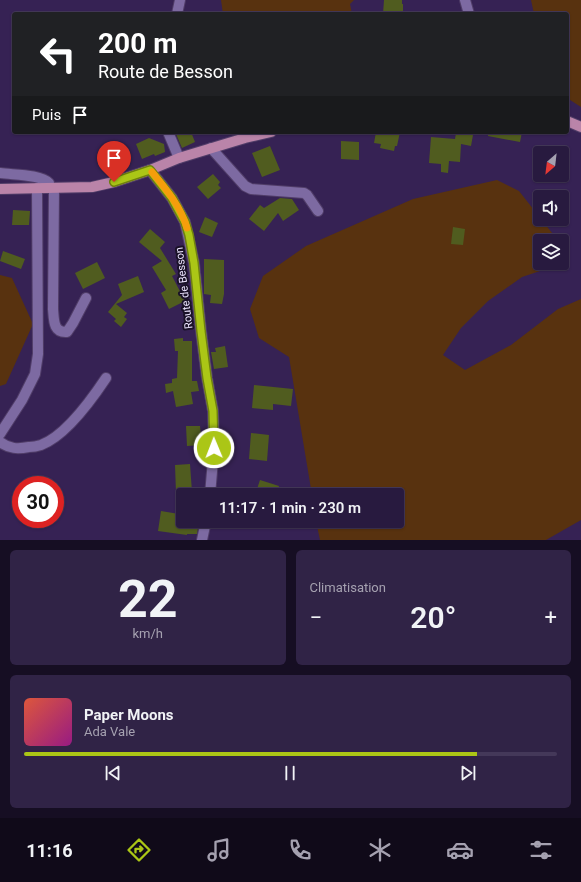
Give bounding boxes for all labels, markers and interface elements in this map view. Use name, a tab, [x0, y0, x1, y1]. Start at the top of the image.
text: 200 m	[98, 27, 177, 60]
icon: left	[32, 28, 84, 80]
text: Route de Besson	[98, 61, 233, 82]
icon: arrive	[69, 104, 91, 126]
text: Puis	[32, 106, 61, 124]
pin	[97, 141, 131, 182]
north arrow	[533, 146, 569, 182]
map controls	[533, 146, 569, 270]
icon: arrive	[103, 147, 125, 169]
button: sound	[533, 190, 569, 226]
button: layers	[533, 234, 569, 270]
street label: Route de Besson	[173, 246, 195, 330]
position arrow	[193, 427, 235, 469]
speed limit sign: 30	[12, 476, 64, 528]
text: 11:17 · 1 min · 230 m	[219, 499, 361, 517]
text: 22	[118, 569, 178, 630]
text: Climatisation	[310, 580, 386, 595]
text: 20°	[410, 600, 456, 635]
text: −	[310, 605, 322, 630]
text: +	[545, 605, 557, 630]
text: km/h	[132, 626, 163, 641]
text: Paper Moons	[84, 706, 174, 724]
text: Ada Vale	[84, 724, 135, 739]
icon: previous	[102, 762, 124, 784]
icon: pause	[279, 762, 301, 784]
icon: next	[457, 762, 479, 784]
icon: directions	[125, 836, 153, 864]
icon: music	[205, 836, 233, 864]
icon: phone	[286, 836, 314, 864]
icon: climate	[366, 836, 394, 864]
icon: car	[446, 836, 474, 864]
icon: filters	[527, 836, 555, 864]
text: 11:16	[26, 840, 73, 861]

